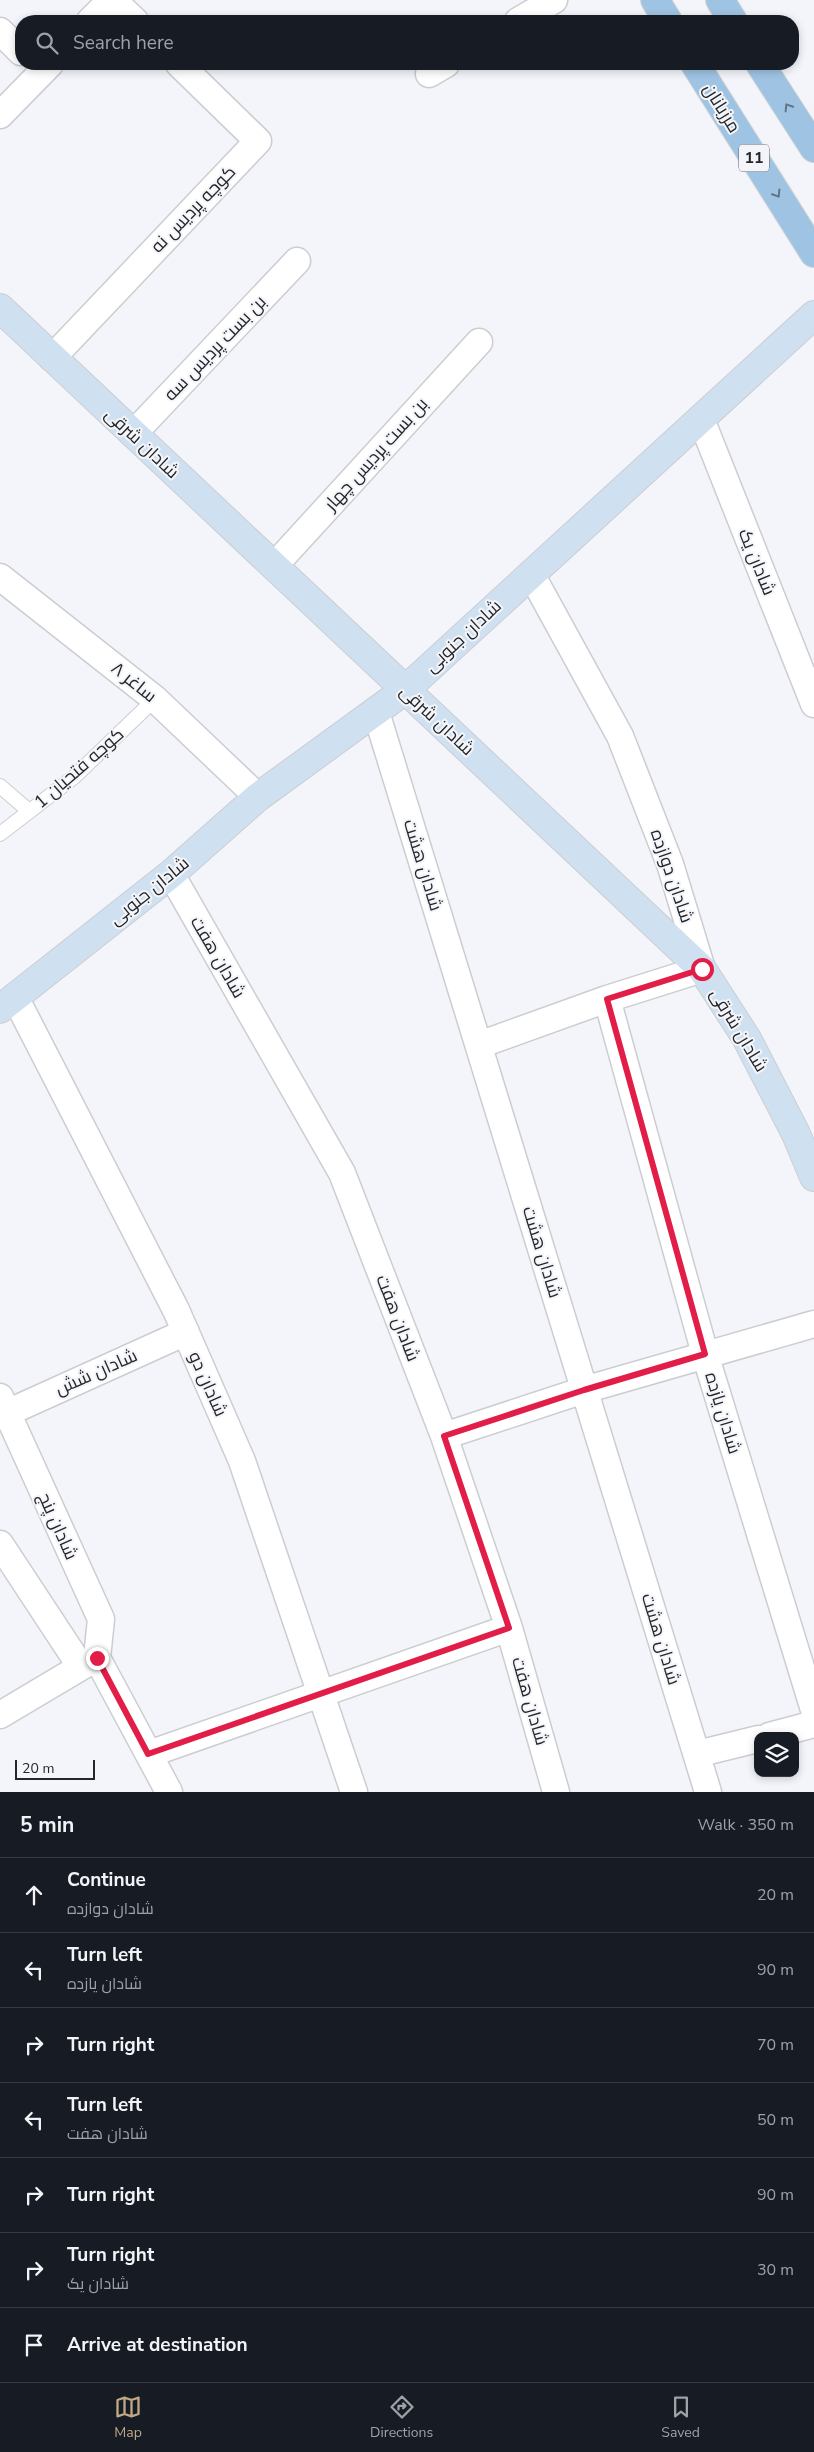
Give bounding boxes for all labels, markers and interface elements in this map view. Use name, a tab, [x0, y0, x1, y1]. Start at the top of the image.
search box	[15, 15, 799, 70]
icon: search	[33, 29, 61, 57]
text: Search here	[73, 30, 174, 56]
street label: مرزبانان	[698, 79, 746, 137]
one-way arrow	[785, 104, 794, 113]
road number: 11	[739, 144, 769, 172]
street label: کوچه پردیس نه	[145, 160, 241, 258]
one-way arrow	[770, 188, 780, 197]
street label: بن بست پردیس سه	[159, 290, 271, 406]
street label: بن بست پردیس چهار	[318, 392, 433, 516]
street label: شادان شرقی	[100, 402, 184, 484]
street label: شادان یک	[733, 525, 781, 599]
street label: شادان جنوبی	[419, 594, 507, 678]
street label: ساغر ٨	[106, 656, 162, 708]
street label: شادان شرقی	[395, 679, 479, 761]
street label: کوچه فتحیان 1	[29, 722, 129, 814]
street label: شادان هشت	[398, 816, 448, 914]
street label: شادان دوازده	[645, 826, 699, 926]
street label: شادان جنوبی	[104, 851, 194, 931]
street label: شادان هفت	[185, 912, 251, 1002]
route start	[691, 958, 714, 981]
street label: شادان شرقی	[705, 984, 773, 1076]
street label: شادان هشت	[517, 1203, 567, 1301]
street label: شادان هفت	[371, 1271, 425, 1365]
street label: شادان شش	[51, 1343, 141, 1401]
street label: شادان دو	[183, 1348, 233, 1420]
street label: شادان یازده	[699, 1369, 747, 1457]
street label: شادان پنج	[32, 1488, 84, 1564]
street label: شادان هشت	[636, 1590, 686, 1688]
route end	[86, 1647, 109, 1670]
street label: شادان هفت	[506, 1654, 554, 1748]
map controls	[754, 1732, 799, 1777]
button: layers	[754, 1732, 799, 1777]
scale bar	[15, 1757, 95, 1780]
text: 20 m	[22, 1759, 54, 1778]
text: 5 min	[20, 1811, 74, 1839]
text: Walk · 350 m	[698, 1814, 794, 1836]
text: Continue	[67, 1867, 146, 1893]
icon: ahead	[20, 1881, 48, 1909]
text: 20 m	[757, 1884, 794, 1906]
text: شادان دوازده	[67, 1898, 154, 1920]
text: Turn left	[67, 1942, 142, 1968]
icon: left	[20, 1956, 48, 1984]
text: 90 m	[757, 1959, 794, 1981]
text: شادان یازده	[67, 1973, 142, 1995]
icon: right	[20, 2031, 48, 2059]
text: Turn right	[67, 2032, 154, 2058]
text: 70 m	[757, 2034, 794, 2056]
text: Turn left	[67, 2092, 142, 2118]
icon: left	[20, 2106, 48, 2134]
text: 50 m	[757, 2109, 794, 2131]
text: شادان هفت	[67, 2123, 148, 2145]
icon: right	[20, 2181, 48, 2209]
text: Turn right	[67, 2182, 154, 2208]
text: 90 m	[757, 2184, 794, 2206]
text: Turn right	[67, 2242, 154, 2268]
icon: right	[20, 2256, 48, 2284]
text: 30 m	[757, 2259, 794, 2281]
text: شادان یک	[67, 2273, 129, 2295]
icon: arrive	[20, 2331, 48, 2359]
text: Arrive at destination	[67, 2332, 248, 2358]
tab: Map	[114, 2393, 142, 2442]
tab: Directions	[370, 2393, 433, 2442]
tab: Saved	[661, 2393, 700, 2442]

